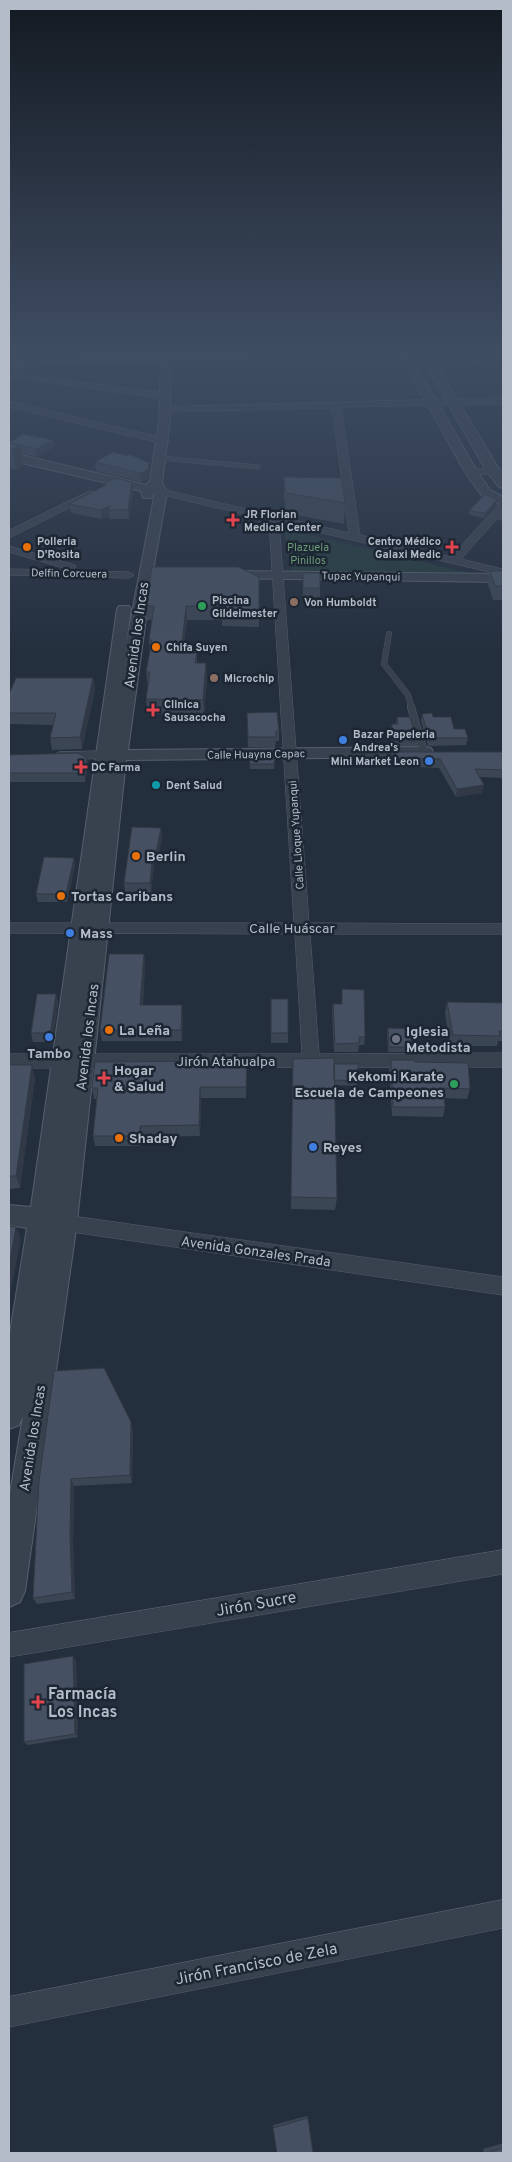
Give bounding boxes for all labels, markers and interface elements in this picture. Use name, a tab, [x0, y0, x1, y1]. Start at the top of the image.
place label: JR Florian Medical Center	[244, 508, 322, 535]
marker: JR Florian Medical Center	[226, 513, 240, 527]
place label: Polleria D'Rosita	[37, 535, 80, 562]
place label: Centro Médico Galaxi Medic	[368, 535, 441, 562]
marker: Centro Médico Galaxi Medic	[445, 540, 459, 554]
marker: Polleria D'Rosita	[21, 541, 33, 553]
park label: Plazuela Pinillos	[287, 541, 329, 568]
street label: Delfin Corcuera	[31, 566, 107, 582]
street label: Tupac Yupanqui	[322, 569, 400, 585]
street label: Avenida los Incas	[122, 581, 153, 690]
place label: Piscina Gildeimester	[212, 594, 278, 621]
marker: Von Humboldt	[288, 596, 300, 608]
place label: Von Humboldt	[304, 596, 376, 610]
marker: Piscina Gildeimester	[196, 600, 208, 612]
marker: Chifa Suyen	[150, 641, 162, 653]
place label: Chifa Suyen	[166, 641, 228, 655]
marker: Microchip	[208, 672, 220, 684]
place label: Microchip	[224, 672, 274, 686]
place label: Clinica Sausacocha	[164, 698, 226, 725]
marker: Clinica Sausacocha	[146, 703, 160, 717]
place label: Bazar Papeleria Andrea's	[353, 728, 435, 755]
marker: Bazar Papeleria Andrea's	[337, 734, 349, 746]
street label: Calle Huayna Capac	[207, 747, 305, 763]
place label: Mini Market Leon	[331, 755, 419, 769]
marker: Mini Market Leon	[423, 755, 435, 767]
marker: DC Farma	[75, 761, 87, 773]
place label: DC Farma	[91, 761, 140, 775]
marker: Dent Salud	[150, 779, 162, 791]
place label: Dent Salud	[166, 779, 222, 793]
street label: Calle Lloque Yupanqui	[286, 780, 308, 890]
place label: Berlin	[146, 849, 186, 866]
marker: Berlin	[130, 850, 142, 862]
place label: Tortas Caribans	[71, 889, 173, 906]
marker: Tortas Caribans	[55, 890, 67, 902]
street label: Calle Huáscar	[249, 921, 336, 938]
place label: Mass	[80, 926, 113, 943]
marker: Mass	[64, 927, 76, 939]
street label: Avenida los Incas	[73, 983, 103, 1092]
place label: La Leña	[119, 1023, 170, 1040]
marker: La Leña	[103, 1024, 115, 1036]
place label: Iglesia Metodista	[406, 1024, 470, 1057]
marker: Tambo	[43, 1031, 55, 1043]
marker: Iglesia Metodista	[390, 1033, 402, 1045]
place label: Tambo	[27, 1046, 71, 1063]
street label: Jirón Atahualpa	[177, 1054, 275, 1071]
place label: Hogar & Salud	[114, 1063, 164, 1096]
place label: Kekomi Karate Escuela de Campeones	[294, 1069, 444, 1102]
marker: Hogar & Salud	[98, 1072, 110, 1084]
marker: Kekomi Karate Escuela de Campeones	[448, 1078, 460, 1090]
place label: Shaday	[129, 1131, 178, 1148]
marker: Shaday	[113, 1132, 125, 1144]
place label: Reyes	[323, 1140, 362, 1157]
marker: Reyes	[307, 1141, 319, 1153]
street label: Avenida Gonzales Prada	[180, 1234, 332, 1271]
street label: Avenida los Incas	[17, 1384, 50, 1493]
street label: Jirón Sucre	[215, 1588, 298, 1622]
place label: Farmacía Los Incas	[48, 1685, 118, 1723]
marker: Farmacía Los Incas	[32, 1696, 44, 1708]
street label: Jirón Francisco de Zela	[174, 1939, 339, 1991]

